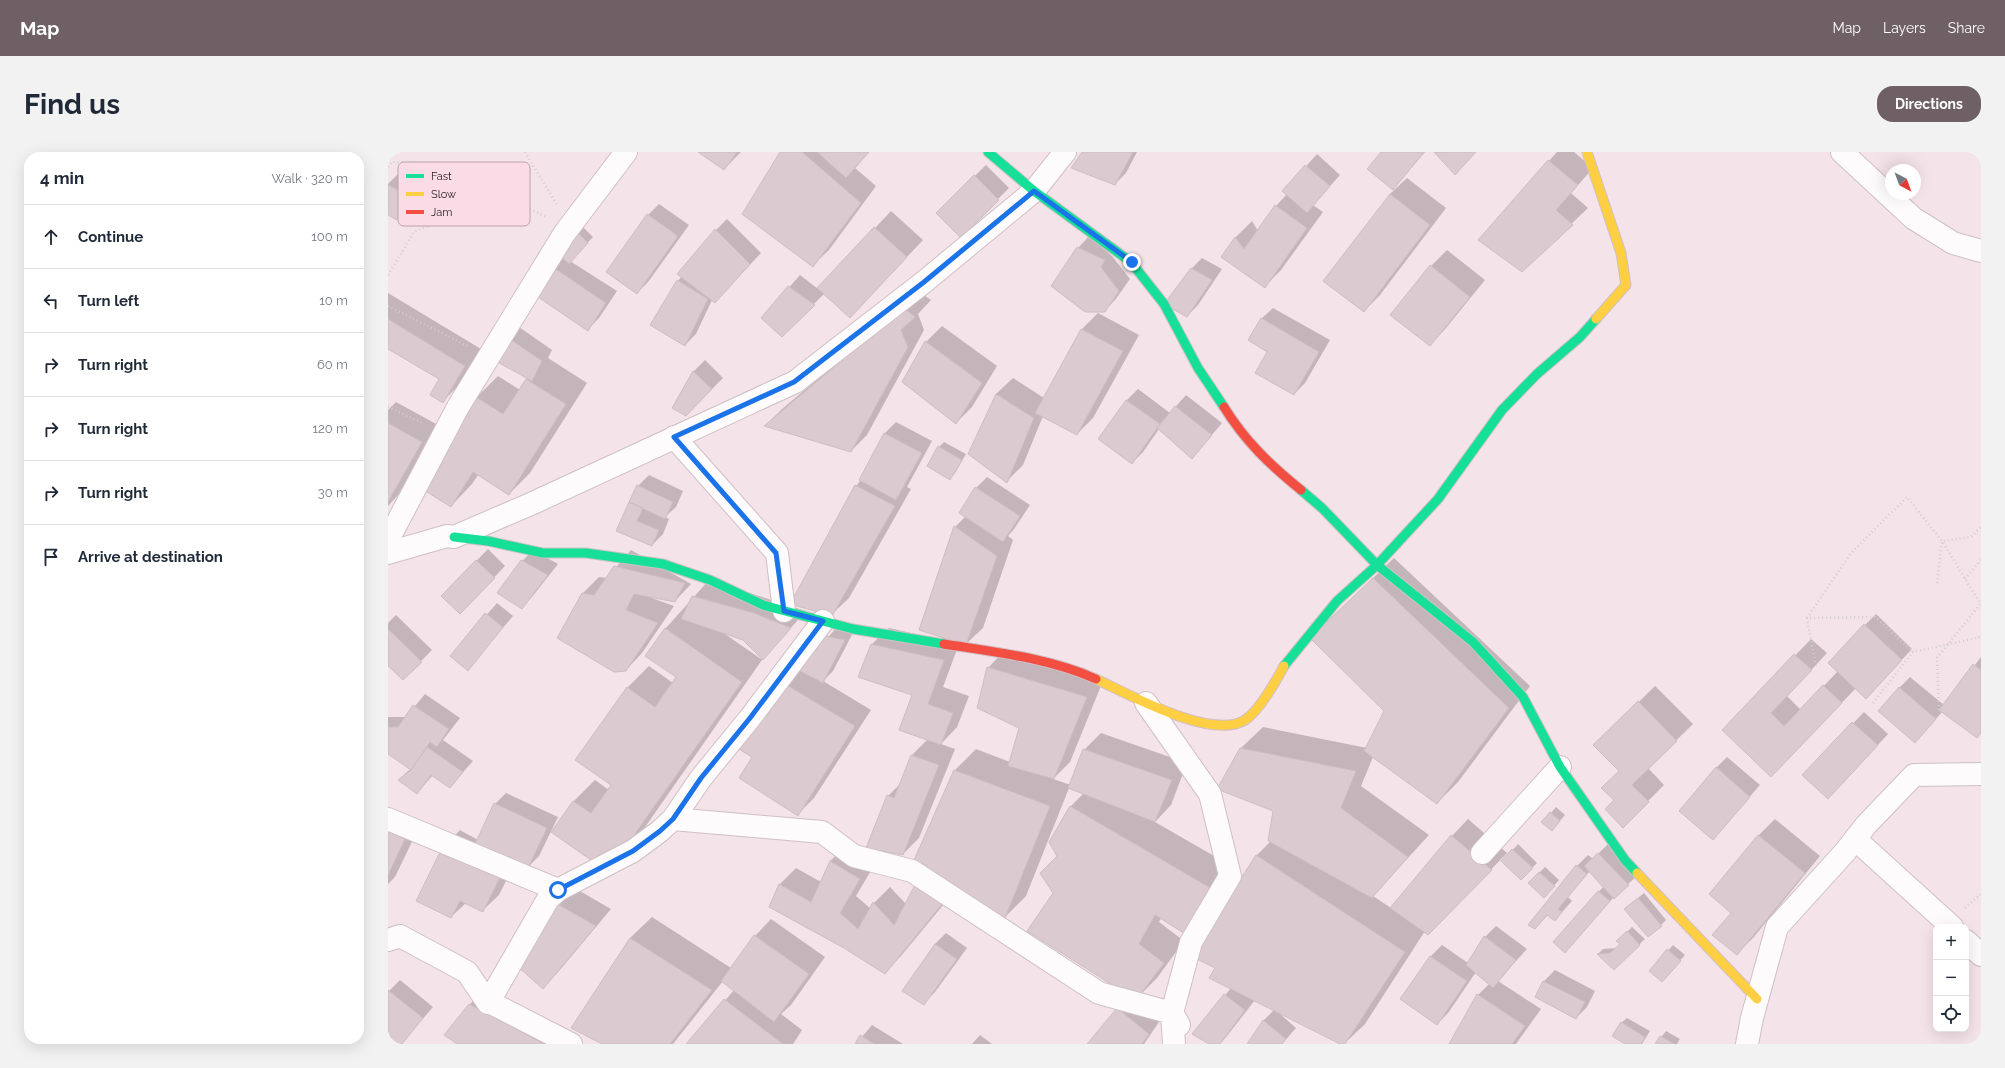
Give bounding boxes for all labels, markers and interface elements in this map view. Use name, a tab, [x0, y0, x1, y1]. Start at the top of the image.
text: Map	[20, 17, 59, 39]
text: Map	[1833, 20, 1861, 36]
text: Layers	[1883, 20, 1926, 36]
text: Share	[1948, 20, 1985, 36]
button: Directions	[1877, 86, 1981, 122]
text: Find us	[24, 88, 120, 121]
legend	[398, 162, 530, 226]
north arrow	[1885, 164, 1921, 200]
text: 4 min	[40, 168, 84, 188]
text: Fast	[431, 170, 452, 183]
text: Walk · 320 m	[272, 171, 348, 186]
text: Slow	[431, 188, 456, 201]
text: Jam	[431, 206, 452, 219]
icon: ahead	[40, 226, 62, 248]
text: Continue	[78, 228, 143, 246]
text: 100 m	[311, 229, 348, 244]
route end	[1123, 253, 1141, 271]
icon: left	[40, 290, 62, 312]
text: Turn left	[78, 292, 139, 310]
text: 10 m	[319, 293, 348, 308]
icon: right	[40, 354, 62, 376]
text: Turn right	[78, 356, 148, 374]
text: 60 m	[317, 357, 348, 372]
icon: right	[40, 418, 62, 440]
text: Turn right	[78, 420, 148, 438]
text: 120 m	[312, 421, 348, 436]
icon: right	[40, 482, 62, 504]
text: Turn right	[78, 484, 148, 502]
text: 30 m	[318, 485, 348, 500]
icon: arrive	[40, 546, 62, 568]
text: Arrive at destination	[78, 548, 223, 566]
route start	[549, 881, 567, 899]
map controls	[1933, 924, 1969, 1032]
button: +	[1933, 924, 1969, 960]
button: −	[1933, 960, 1969, 996]
button: locate	[1933, 996, 1969, 1032]

